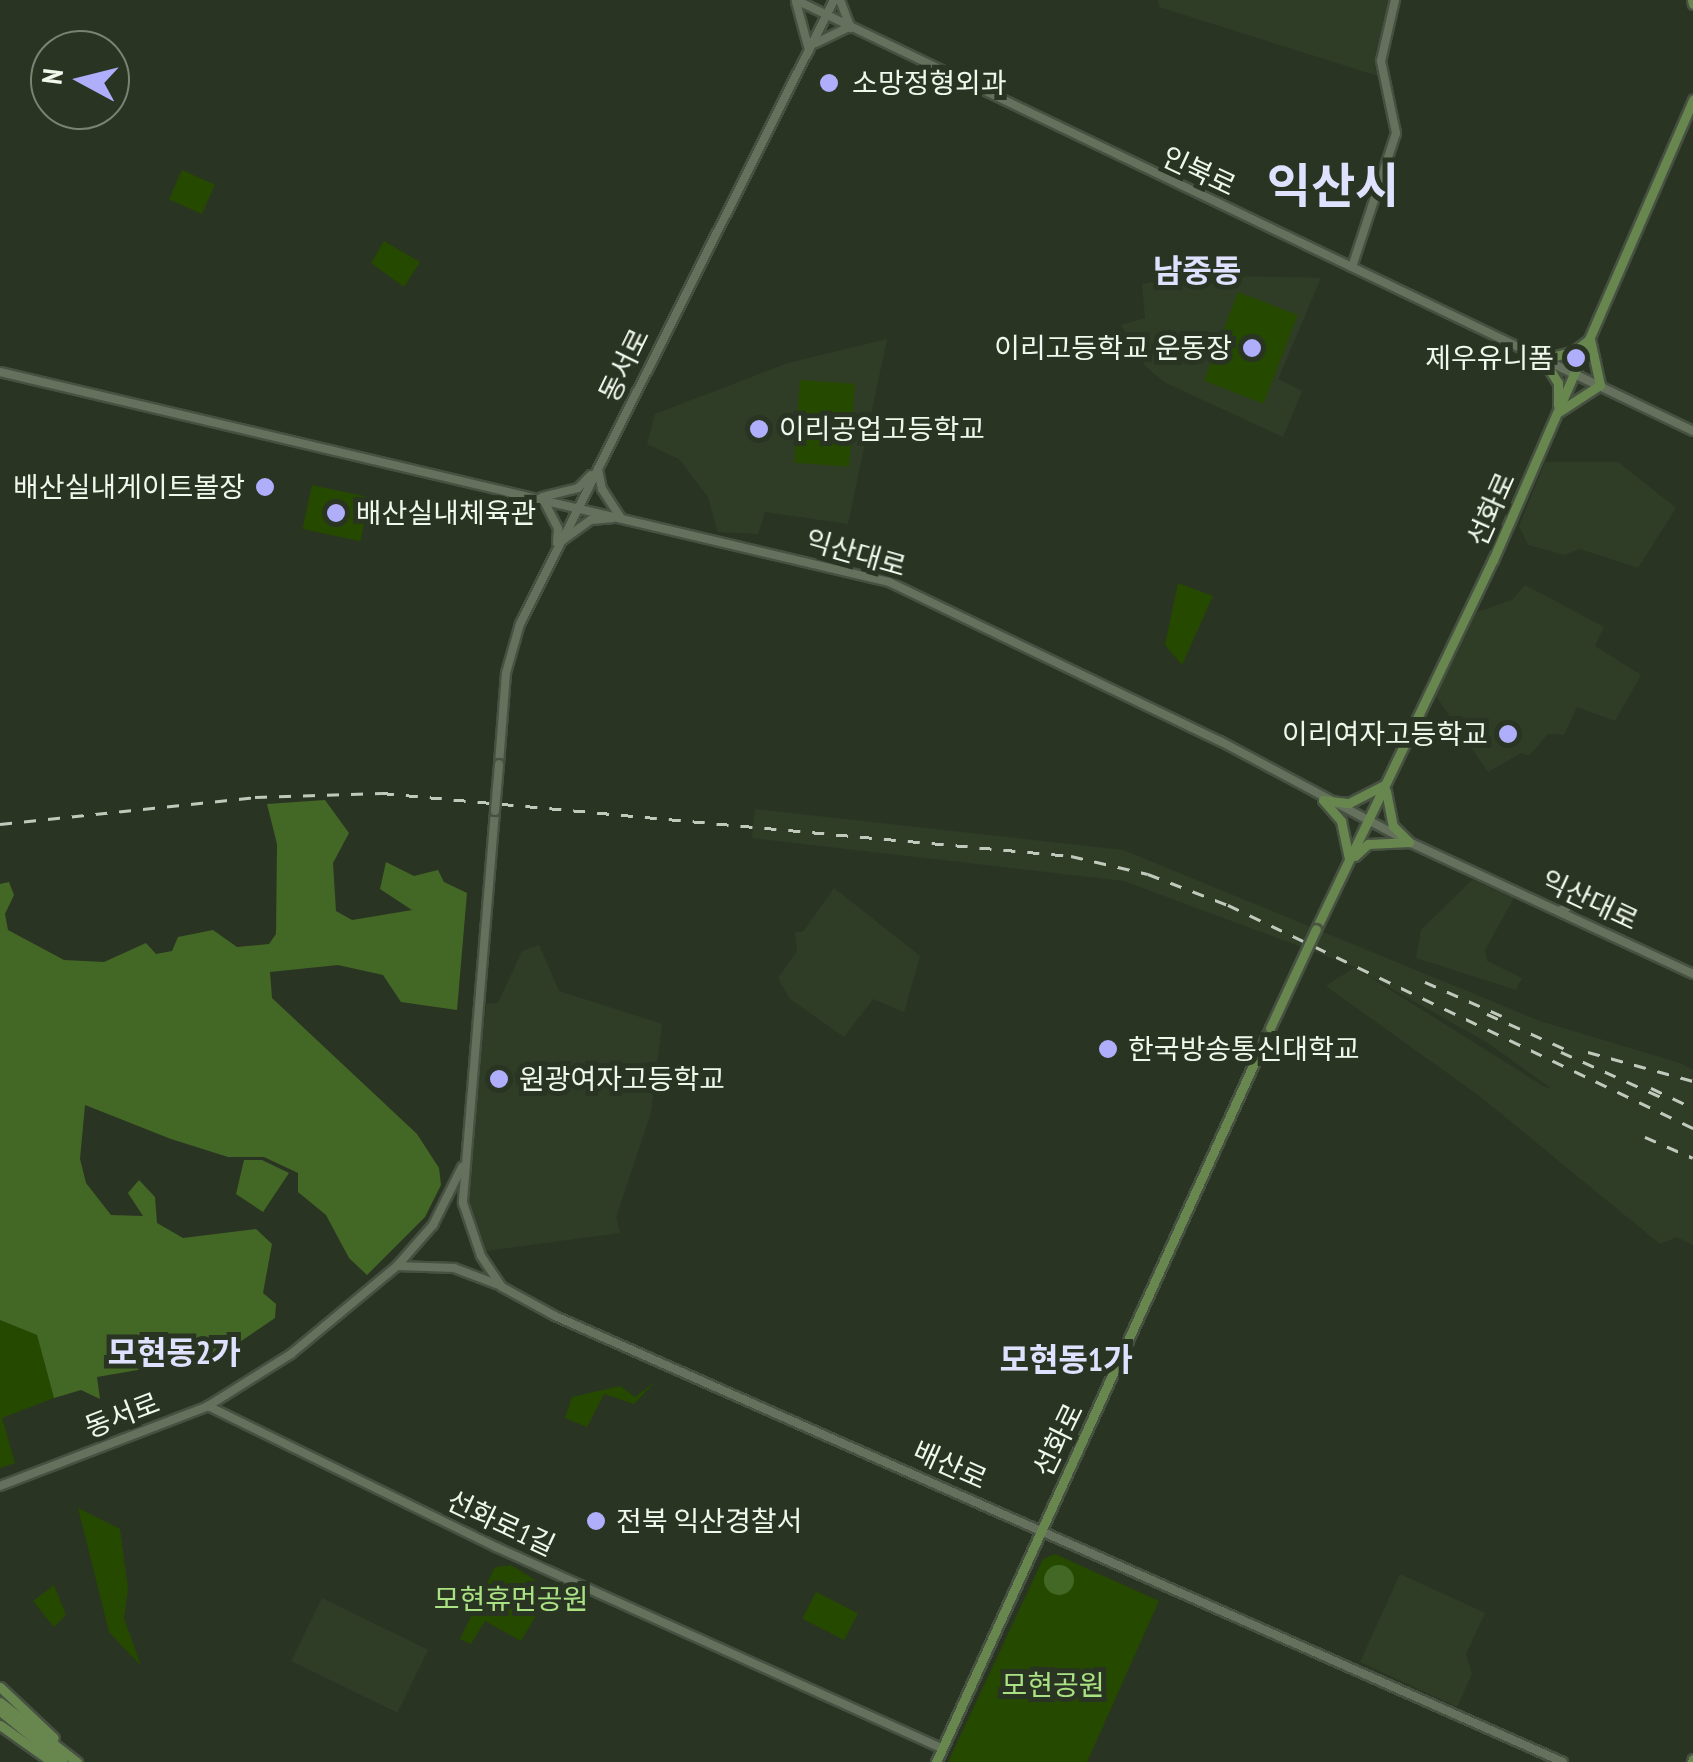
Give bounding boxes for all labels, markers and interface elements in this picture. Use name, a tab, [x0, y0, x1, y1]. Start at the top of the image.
north arrow	[30, 30, 130, 130]
place label: 소망정형외과	[852, 66, 1007, 100]
text: N	[32, 67, 71, 86]
marker: 소망정형외과	[816, 70, 842, 96]
street label: 인북로	[1157, 139, 1241, 203]
district label: 익산시	[1267, 157, 1399, 215]
district label: 남중동	[1153, 251, 1241, 289]
street label: 동서로	[592, 323, 656, 407]
place label: 이리고등학교 운동장	[994, 331, 1232, 365]
marker: 이리고등학교 운동장	[1241, 337, 1263, 359]
place label: 제우유니폼	[1425, 341, 1554, 375]
marker: 제우유니폼	[1563, 345, 1589, 371]
place label: 이리공업고등학교	[779, 412, 985, 446]
marker: 이리공업고등학교	[748, 418, 770, 440]
street label: 선화로	[1460, 467, 1522, 551]
place label: 배산실내게이트볼장	[13, 470, 245, 504]
marker: 배산실내게이트볼장	[254, 476, 276, 498]
place label: 배산실내체육관	[356, 496, 536, 530]
marker: 배산실내체육관	[325, 502, 347, 524]
street label: 익산대로	[802, 523, 910, 583]
place label: 이리여자고등학교	[1282, 717, 1488, 751]
marker: 이리여자고등학교	[1497, 723, 1519, 745]
street label: 익산대로	[1536, 863, 1644, 937]
place label: 한국방송통신대학교	[1128, 1032, 1360, 1066]
marker: 한국방송통신대학교	[1097, 1038, 1119, 1060]
place label: 원광여자고등학교	[519, 1062, 725, 1096]
marker: 원광여자고등학교	[488, 1068, 510, 1090]
district label: 모현동2가	[107, 1333, 241, 1371]
district label: 모현동1가	[999, 1340, 1133, 1378]
street label: 동서로	[80, 1385, 164, 1445]
street label: 선화로	[1026, 1398, 1090, 1482]
street label: 배산로	[908, 1434, 992, 1496]
street label: 선화로1길	[441, 1483, 561, 1563]
place label: 전북 익산경찰서	[616, 1504, 802, 1538]
marker: 전북 익산경찰서	[585, 1510, 607, 1532]
park label: 모현휴먼공원	[434, 1582, 588, 1616]
park label: 모현공원	[1001, 1668, 1105, 1702]

